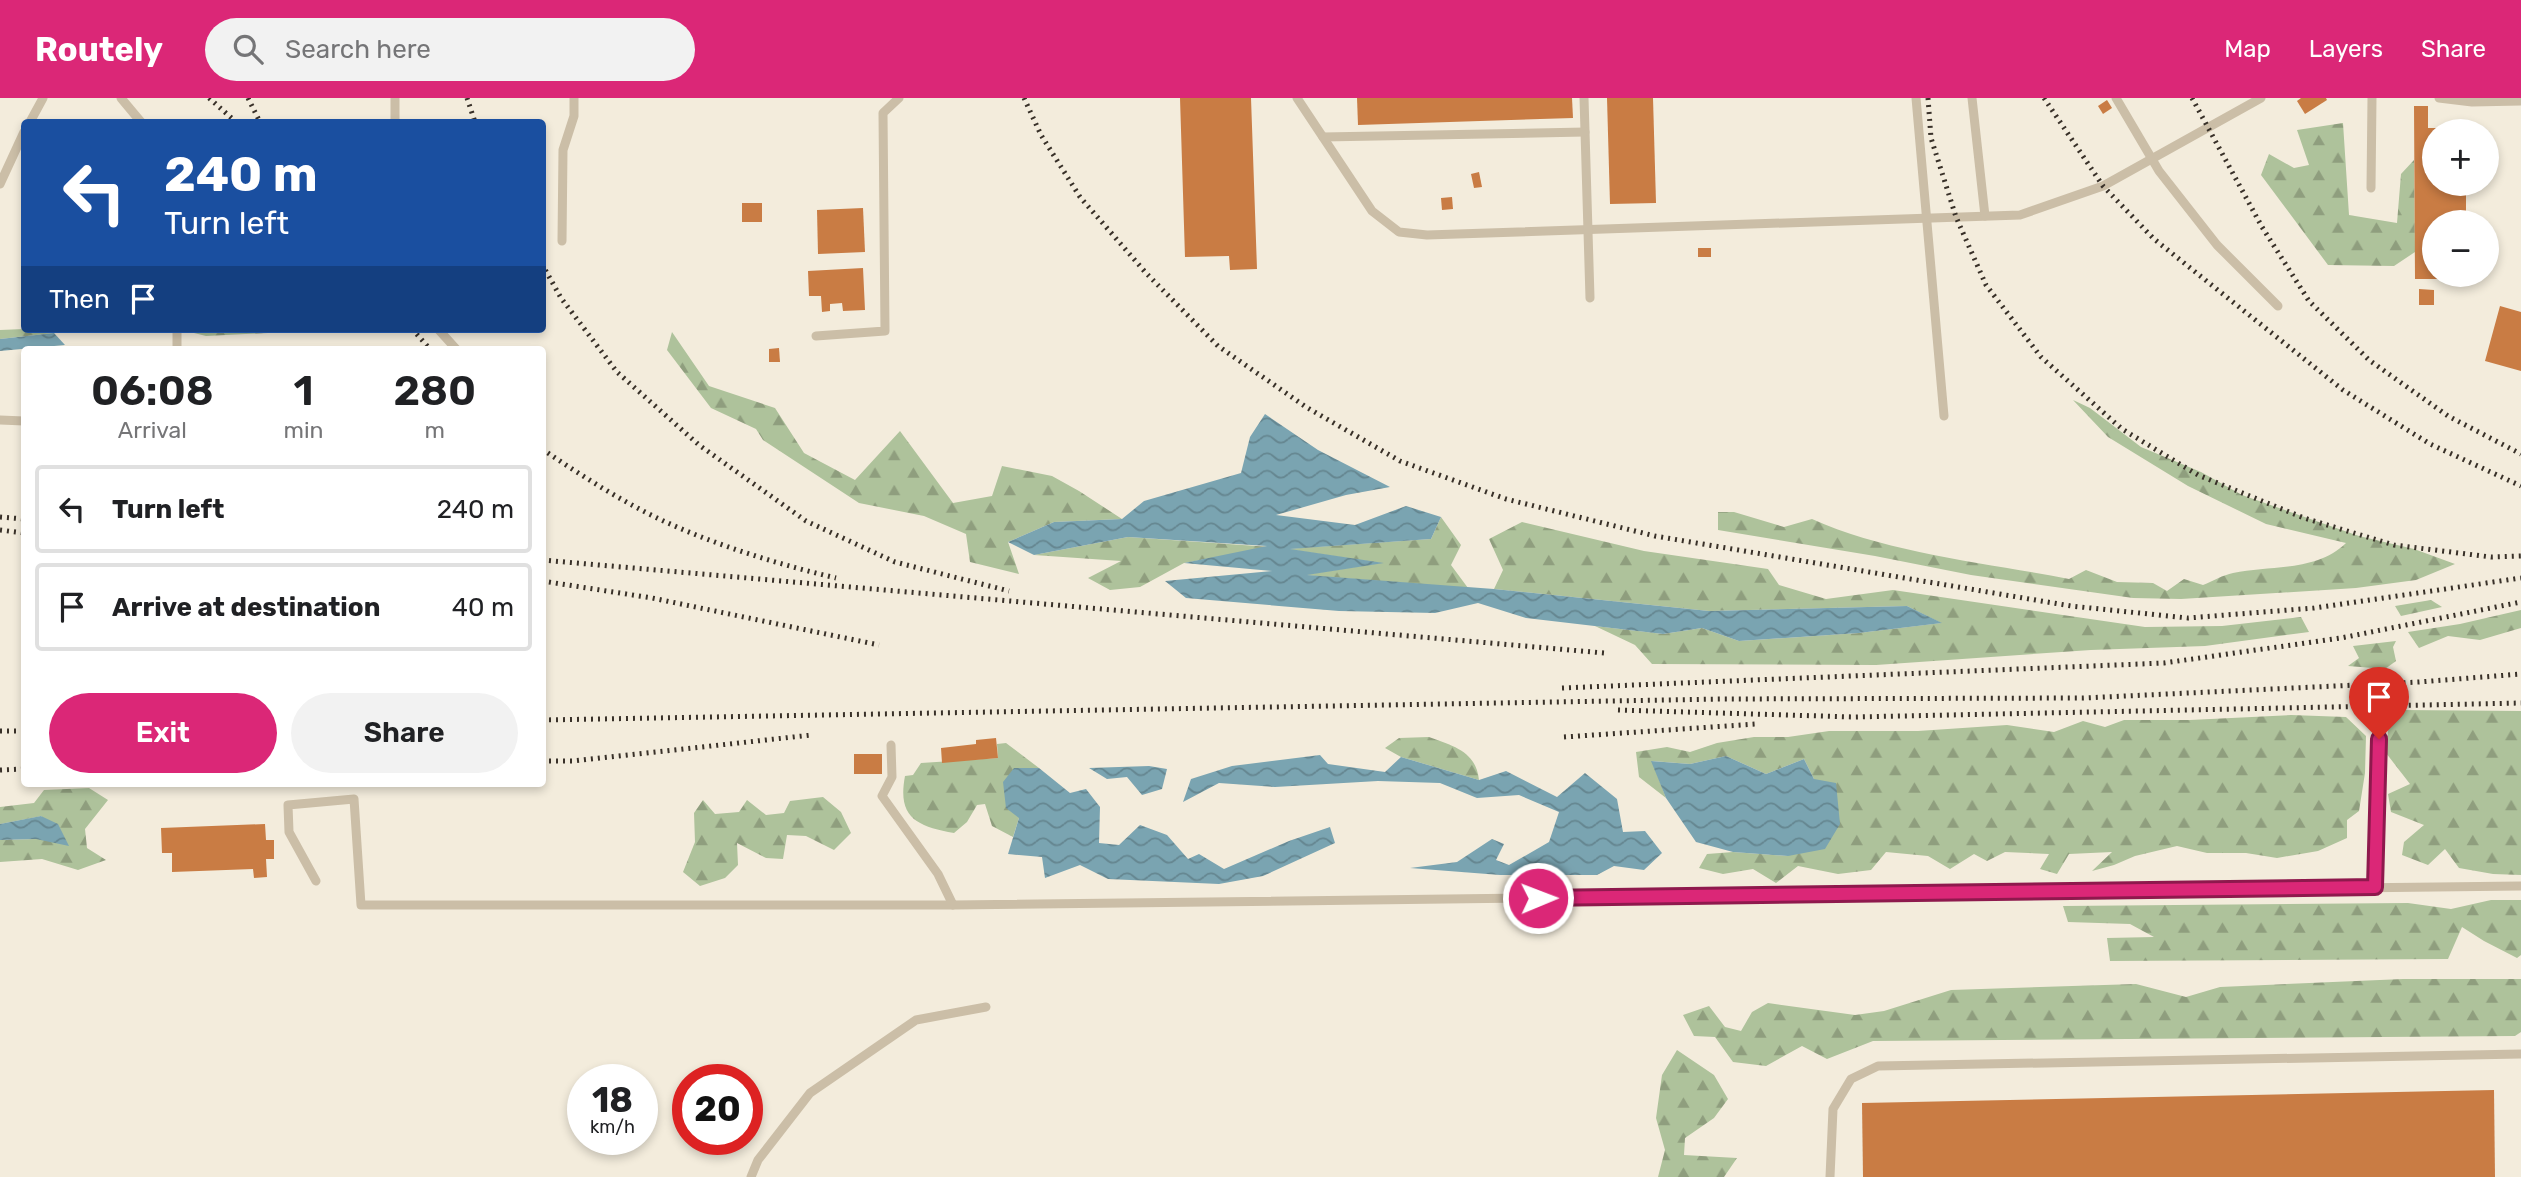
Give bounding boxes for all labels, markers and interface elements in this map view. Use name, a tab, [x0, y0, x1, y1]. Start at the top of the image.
search box	[205, 18, 695, 81]
text: Routely	[35, 30, 163, 69]
icon: search	[229, 30, 267, 68]
text: Search here	[285, 34, 431, 65]
text: Map	[2224, 35, 2271, 63]
text: Layers	[2309, 35, 2383, 63]
text: Share	[2421, 35, 2486, 63]
map controls	[2422, 119, 2499, 287]
button: +	[2422, 119, 2499, 196]
text: 240 m	[164, 145, 318, 203]
icon: left	[49, 147, 140, 238]
text: Turn left	[164, 204, 289, 242]
button: −	[2422, 210, 2499, 287]
icon: arrive	[124, 280, 162, 318]
text: Then	[49, 284, 110, 315]
text: 06:08	[91, 366, 214, 416]
text: 1	[293, 366, 314, 416]
text: 280	[393, 366, 476, 416]
text: Arrival	[118, 416, 187, 444]
text: min	[284, 416, 324, 444]
text: m	[425, 416, 445, 444]
icon: left	[53, 490, 91, 528]
text: Turn left	[112, 494, 224, 525]
text: 240 m	[437, 494, 514, 525]
icon: arrive	[53, 588, 91, 626]
text: Arrive at destination	[112, 592, 380, 623]
text: 40 m	[452, 592, 514, 623]
pin	[2349, 667, 2409, 739]
icon: arrive	[2360, 678, 2398, 716]
button: Exit	[49, 693, 277, 773]
button: Share	[291, 693, 518, 773]
position arrow	[1501, 861, 1575, 935]
speed limit sign: 20	[672, 1064, 763, 1155]
text: 18	[592, 1079, 633, 1121]
text: km/h	[590, 1116, 635, 1138]

